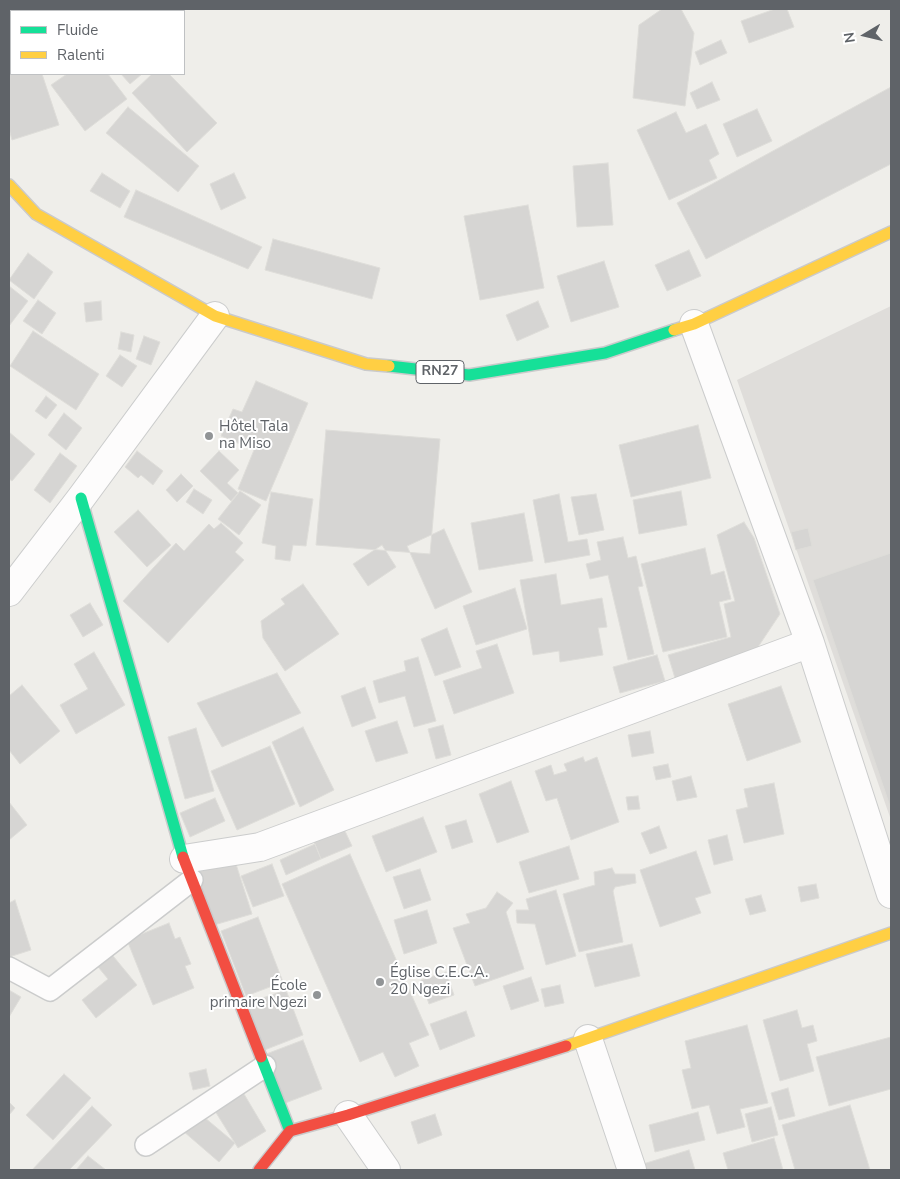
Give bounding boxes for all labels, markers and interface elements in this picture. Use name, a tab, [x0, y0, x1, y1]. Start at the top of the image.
legend	[10, 10, 185, 75]
north arrow	[840, 10, 890, 60]
text: Fluide	[57, 20, 98, 40]
text: N	[839, 31, 860, 44]
text: Ralenti	[57, 45, 105, 65]
road number: RN27	[416, 361, 464, 384]
place label: Hôtel Tala na Miso	[219, 418, 288, 453]
marker: Hôtel Tala na Miso	[203, 430, 215, 442]
place label: Église C.E.C.A. 20 Ngezi	[390, 964, 488, 999]
marker: Église C.E.C.A. 20 Ngezi	[374, 976, 386, 988]
place label: École primaire Ngezi	[210, 977, 307, 1012]
marker: École primaire Ngezi	[311, 989, 323, 1001]

